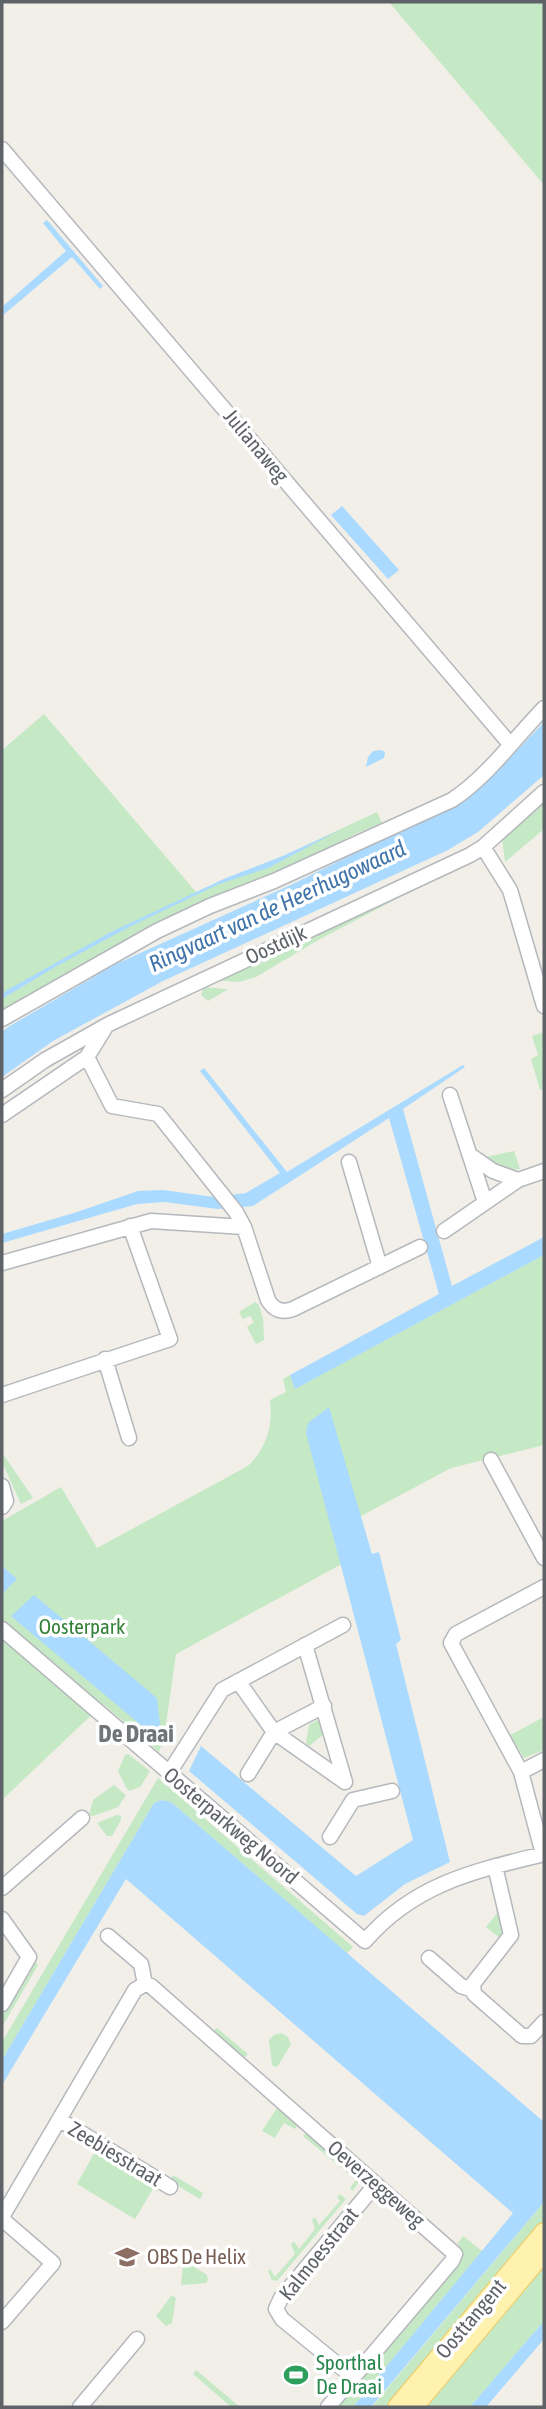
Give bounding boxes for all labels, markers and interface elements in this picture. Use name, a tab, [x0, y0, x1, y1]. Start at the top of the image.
street label: Julianaweg	[219, 404, 294, 487]
water label: Ringvaart van de Heerhugowaard	[145, 835, 410, 977]
street label: Oostdijk	[241, 920, 310, 969]
park label: Oosterpark	[39, 1614, 125, 1638]
district label: De Draai	[98, 1720, 174, 1747]
street label: Oosterparkweg Noord	[159, 1762, 304, 1889]
street label: Zeebiesstraat	[64, 2116, 167, 2190]
street label: Oeverzeggeweg	[323, 2135, 430, 2232]
street label: Kalmoesstraat	[274, 2202, 363, 2304]
school or university icon: OBS De Helix	[113, 2243, 141, 2271]
place label: OBS De Helix	[147, 2244, 246, 2268]
street label: Oosttangent	[430, 2274, 510, 2363]
place label: Sporthal De Draai	[316, 2350, 383, 2398]
sports icon: Sporthal De Draai	[282, 2361, 310, 2389]

